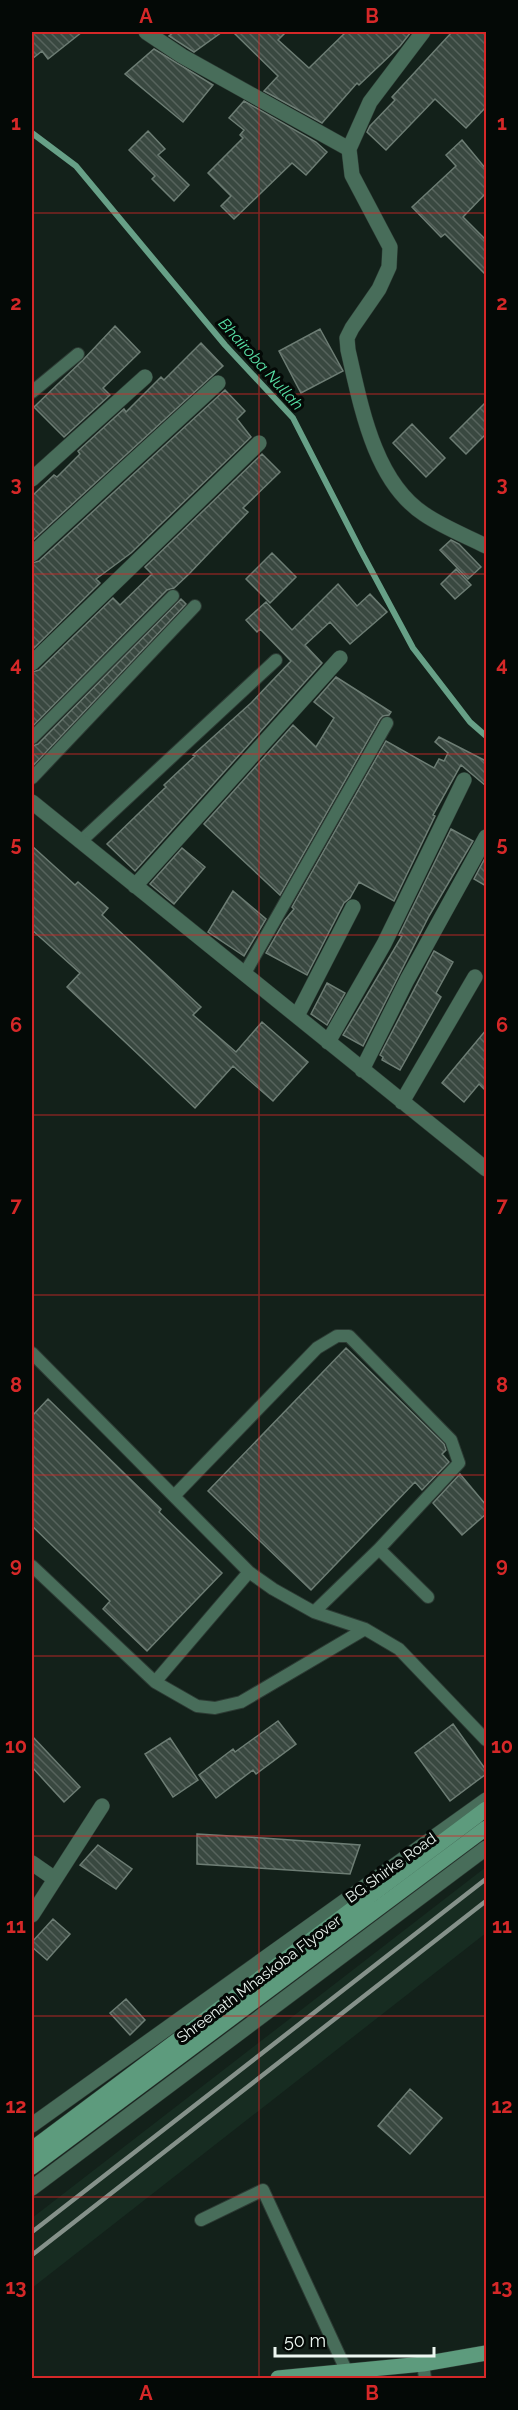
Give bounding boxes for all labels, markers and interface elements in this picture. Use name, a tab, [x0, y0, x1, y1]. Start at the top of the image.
text: A	[139, 4, 153, 28]
text: B	[365, 4, 379, 28]
text: 1	[11, 111, 21, 135]
text: 1	[497, 111, 507, 135]
text: 2	[10, 291, 22, 315]
text: 2	[496, 291, 508, 315]
water label: Bhairoba Nullah	[215, 314, 307, 414]
text: 3	[10, 472, 22, 496]
text: 3	[496, 472, 508, 496]
text: 4	[10, 652, 22, 676]
text: 4	[496, 652, 508, 676]
text: 5	[10, 832, 22, 856]
text: 5	[496, 832, 508, 856]
text: 6	[10, 1013, 22, 1037]
text: 6	[496, 1013, 508, 1037]
text: 7	[10, 1193, 22, 1217]
text: 7	[496, 1193, 508, 1217]
text: 8	[10, 1373, 22, 1397]
text: 8	[496, 1373, 508, 1397]
text: 9	[10, 1553, 22, 1577]
text: 9	[496, 1553, 508, 1577]
text: 10	[5, 1734, 27, 1758]
text: 10	[491, 1734, 513, 1758]
street label: BG Shirke Road	[342, 1829, 440, 1907]
street label: Shreenath Mhaskoba Flyover	[173, 1911, 345, 2047]
text: 11	[6, 1914, 26, 1938]
text: 11	[492, 1914, 512, 1938]
text: 12	[5, 2094, 27, 2118]
text: 12	[491, 2094, 513, 2118]
text: 13	[5, 2275, 27, 2299]
text: 13	[491, 2275, 513, 2299]
scale bar	[275, 2320, 434, 2358]
text: 50 m	[284, 2330, 326, 2351]
text: A	[139, 2381, 153, 2405]
text: B	[365, 2381, 379, 2405]

